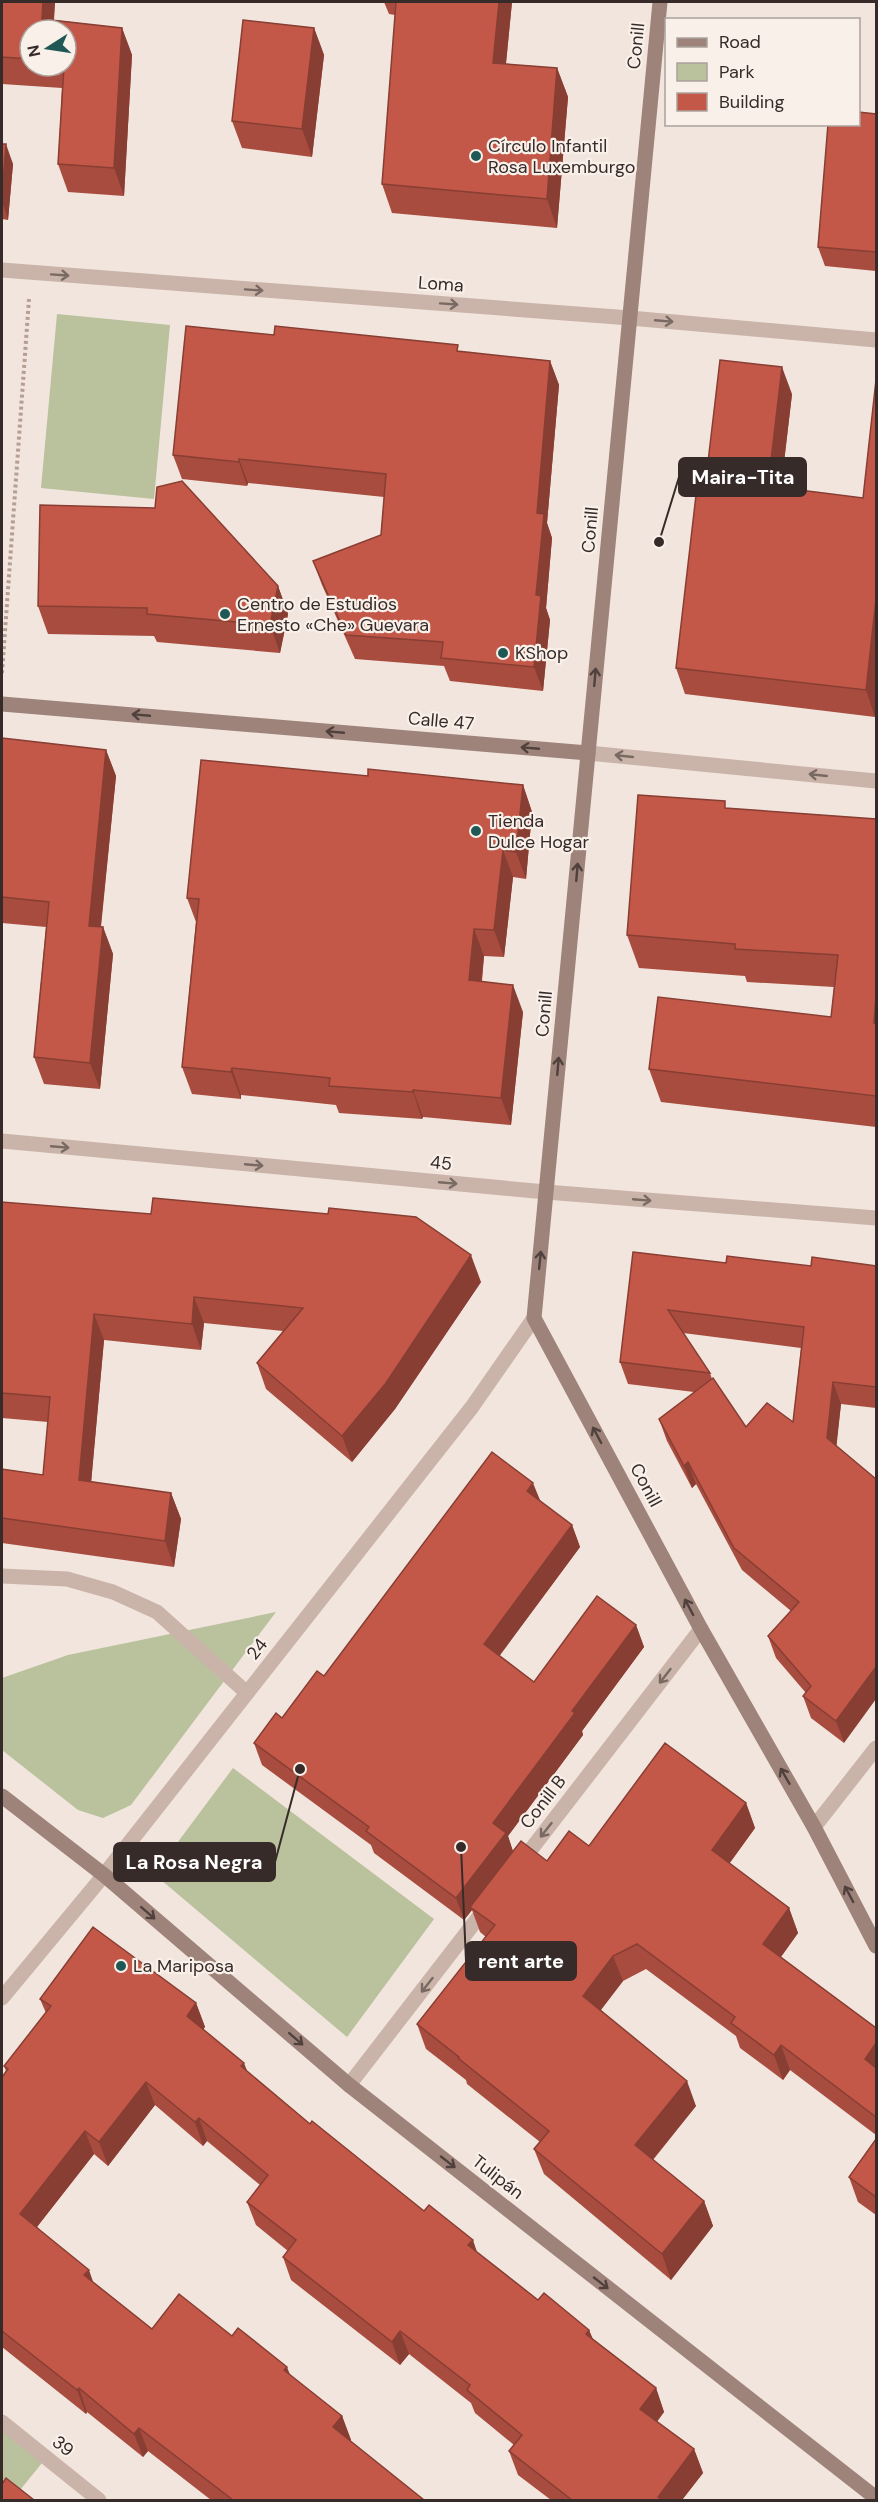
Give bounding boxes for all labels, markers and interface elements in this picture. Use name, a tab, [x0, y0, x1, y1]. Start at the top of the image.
north arrow	[18, 18, 78, 78]
legend	[665, 18, 860, 126]
street label: Conill	[622, 22, 650, 70]
text: Road	[719, 30, 761, 54]
text: N	[22, 43, 45, 59]
text: Park	[719, 60, 755, 84]
text: Building	[719, 90, 784, 114]
place label: Círculo Infantil Rosa Luxemburgo	[488, 134, 635, 179]
marker: Círculo Infantil Rosa Luxemburgo	[469, 149, 483, 163]
one-way arrow	[49, 270, 69, 281]
street label: Loma	[417, 270, 465, 298]
one-way arrow	[244, 285, 264, 296]
one-way arrow	[438, 299, 458, 310]
one-way arrow	[654, 316, 673, 327]
callout: Maira-Tita	[679, 458, 806, 496]
text: Maira-Tita	[691, 464, 795, 490]
street label: Conill	[576, 506, 604, 554]
place label: Centro de Estudios Ernesto «Che» Guevara	[237, 592, 429, 637]
marker: Centro de Estudios Ernesto «Che» Guevara	[218, 607, 232, 621]
place label: KShop	[515, 641, 568, 665]
marker: KShop	[496, 646, 510, 660]
one-way arrow	[590, 668, 601, 688]
street label: Calle 47	[407, 706, 475, 736]
one-way arrow	[131, 710, 151, 721]
one-way arrow	[326, 726, 346, 737]
one-way arrow	[520, 742, 540, 753]
one-way arrow	[615, 750, 635, 761]
one-way arrow	[809, 769, 829, 780]
place label: Tienda Dulce Hogar	[488, 809, 589, 854]
marker: Tienda Dulce Hogar	[469, 824, 483, 838]
one-way arrow	[572, 862, 583, 882]
street label: Conill	[530, 990, 558, 1038]
one-way arrow	[553, 1056, 564, 1076]
one-way arrow	[49, 1141, 69, 1152]
street label: 45	[429, 1150, 453, 1176]
one-way arrow	[243, 1160, 263, 1171]
one-way arrow	[438, 1178, 458, 1189]
one-way arrow	[632, 1194, 652, 1205]
one-way arrow	[535, 1250, 546, 1270]
one-way arrow	[591, 1427, 603, 1444]
street label: Conill	[625, 1459, 667, 1511]
one-way arrow	[683, 1599, 695, 1616]
street label: 24	[241, 1633, 273, 1665]
one-way arrow	[659, 1667, 671, 1683]
one-way arrow	[779, 1768, 791, 1785]
street label: Conill B	[514, 1770, 572, 1834]
one-way arrow	[540, 1822, 553, 1838]
callout: La Rosa Negra	[114, 1843, 275, 1881]
text: La Rosa Negra	[125, 1849, 263, 1875]
one-way arrow	[843, 1885, 854, 1903]
one-way arrow	[140, 1906, 156, 1919]
callout: rent arte	[466, 1942, 576, 1980]
text: rent arte	[478, 1948, 564, 1974]
place label: La Mariposa	[133, 1954, 234, 1978]
marker: La Mariposa	[114, 1959, 128, 1973]
one-way arrow	[420, 1976, 433, 1992]
one-way arrow	[288, 2033, 304, 2046]
street label: Tulipán	[467, 2149, 529, 2205]
one-way arrow	[440, 2156, 456, 2169]
one-way arrow	[593, 2276, 609, 2289]
street label: 39	[47, 2430, 79, 2462]

